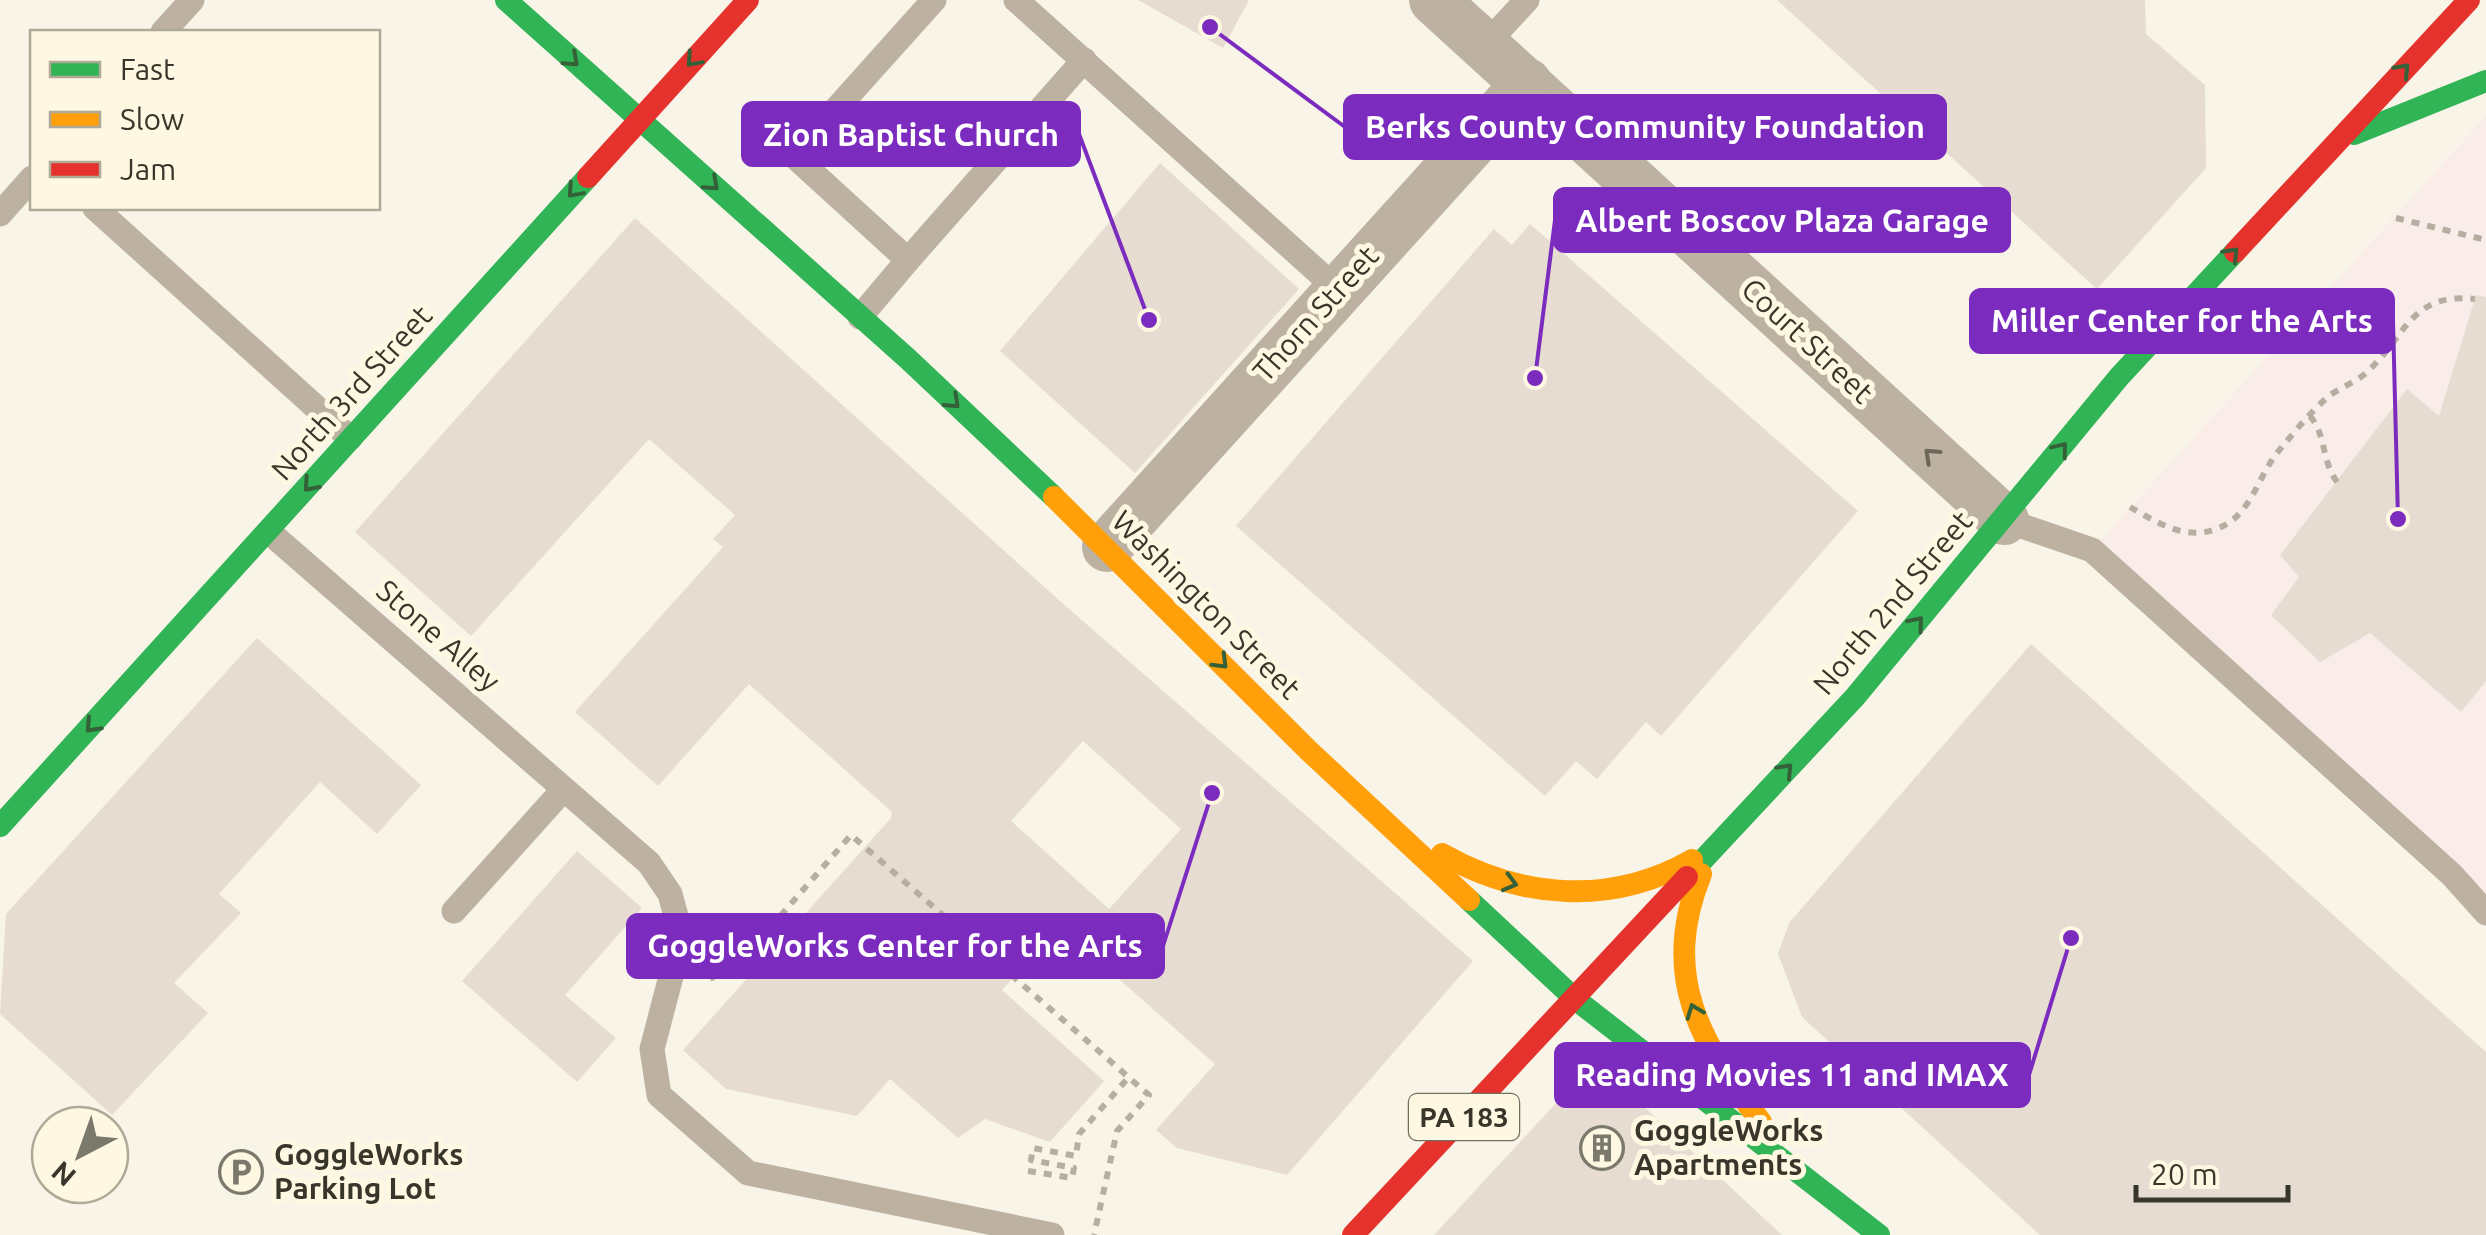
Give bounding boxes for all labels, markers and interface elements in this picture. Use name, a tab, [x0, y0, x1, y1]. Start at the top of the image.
legend	[30, 30, 380, 210]
one-way arrow	[561, 48, 579, 66]
one-way arrow	[687, 48, 705, 67]
text: Fast	[120, 52, 175, 86]
one-way arrow	[2391, 64, 2409, 82]
callout: Berks County Community Foundation	[1345, 96, 1945, 158]
text: Slow	[120, 102, 184, 136]
callout: Zion Baptist Church	[743, 103, 1079, 165]
text: Berks County Community Foundation	[1365, 108, 1925, 144]
text: Zion Baptist Church	[763, 116, 1059, 152]
text: Jam	[120, 152, 176, 186]
one-way arrow	[700, 172, 719, 190]
one-way arrow	[568, 179, 586, 198]
callout: Albert Boscov Plaza Garage	[1555, 189, 2009, 251]
text: Albert Boscov Plaza Garage	[1575, 202, 1989, 238]
street label: Thorn Street	[1246, 238, 1385, 388]
one-way arrow	[2221, 248, 2239, 266]
street label: Court Street	[1735, 271, 1880, 410]
callout: Miller Center for the Arts	[1971, 290, 2393, 352]
street label: North 3rd Street	[264, 298, 438, 486]
text: Miller Center for the Arts	[1991, 302, 2373, 338]
one-way arrow	[941, 390, 960, 408]
one-way arrow	[2049, 442, 2067, 460]
one-way arrow	[1924, 449, 1943, 467]
one-way arrow	[303, 473, 321, 492]
street label: Washington Street	[1106, 503, 1308, 705]
street label: North 2nd Street	[1806, 504, 1979, 701]
street label: Stone Alley	[370, 573, 507, 698]
one-way arrow	[1906, 616, 1924, 634]
one-way arrow	[1209, 651, 1227, 669]
one-way arrow	[85, 714, 103, 733]
one-way arrow	[1774, 763, 1792, 782]
one-way arrow	[1501, 872, 1518, 893]
callout: GoggleWorks Center for the Arts	[628, 915, 1163, 977]
text: GoggleWorks Center for the Arts	[647, 927, 1143, 963]
one-way arrow	[1685, 1004, 1706, 1021]
callout: Reading Movies 11 and IMAX	[1556, 1044, 2029, 1106]
text: Reading Movies 11 and IMAX	[1575, 1056, 2009, 1092]
road number: PA 183	[1409, 1094, 1519, 1140]
north arrow	[30, 1105, 130, 1205]
place label: GoggleWorks Apartments	[1634, 1113, 1823, 1181]
building icon: GoggleWorks Apartments	[1579, 1125, 1625, 1171]
place label: GoggleWorks Parking Lot	[274, 1137, 463, 1205]
scale bar	[2136, 1140, 2288, 1202]
parking icon: GoggleWorks Parking Lot	[218, 1149, 264, 1195]
text: N	[45, 1156, 81, 1193]
text: 20 m	[2151, 1157, 2218, 1191]

